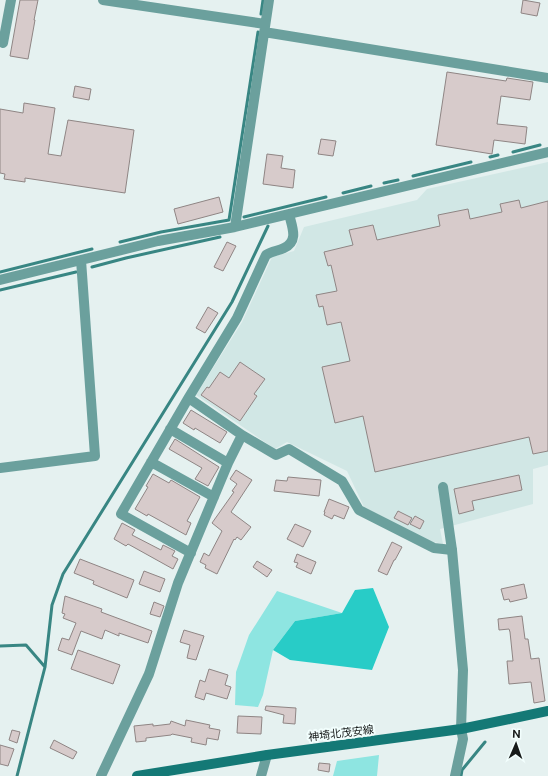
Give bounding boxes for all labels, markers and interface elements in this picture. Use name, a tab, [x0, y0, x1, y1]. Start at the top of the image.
street label: 神埼北茂安線	[308, 723, 374, 743]
north arrow	[496, 724, 536, 764]
text: N	[512, 728, 521, 740]

